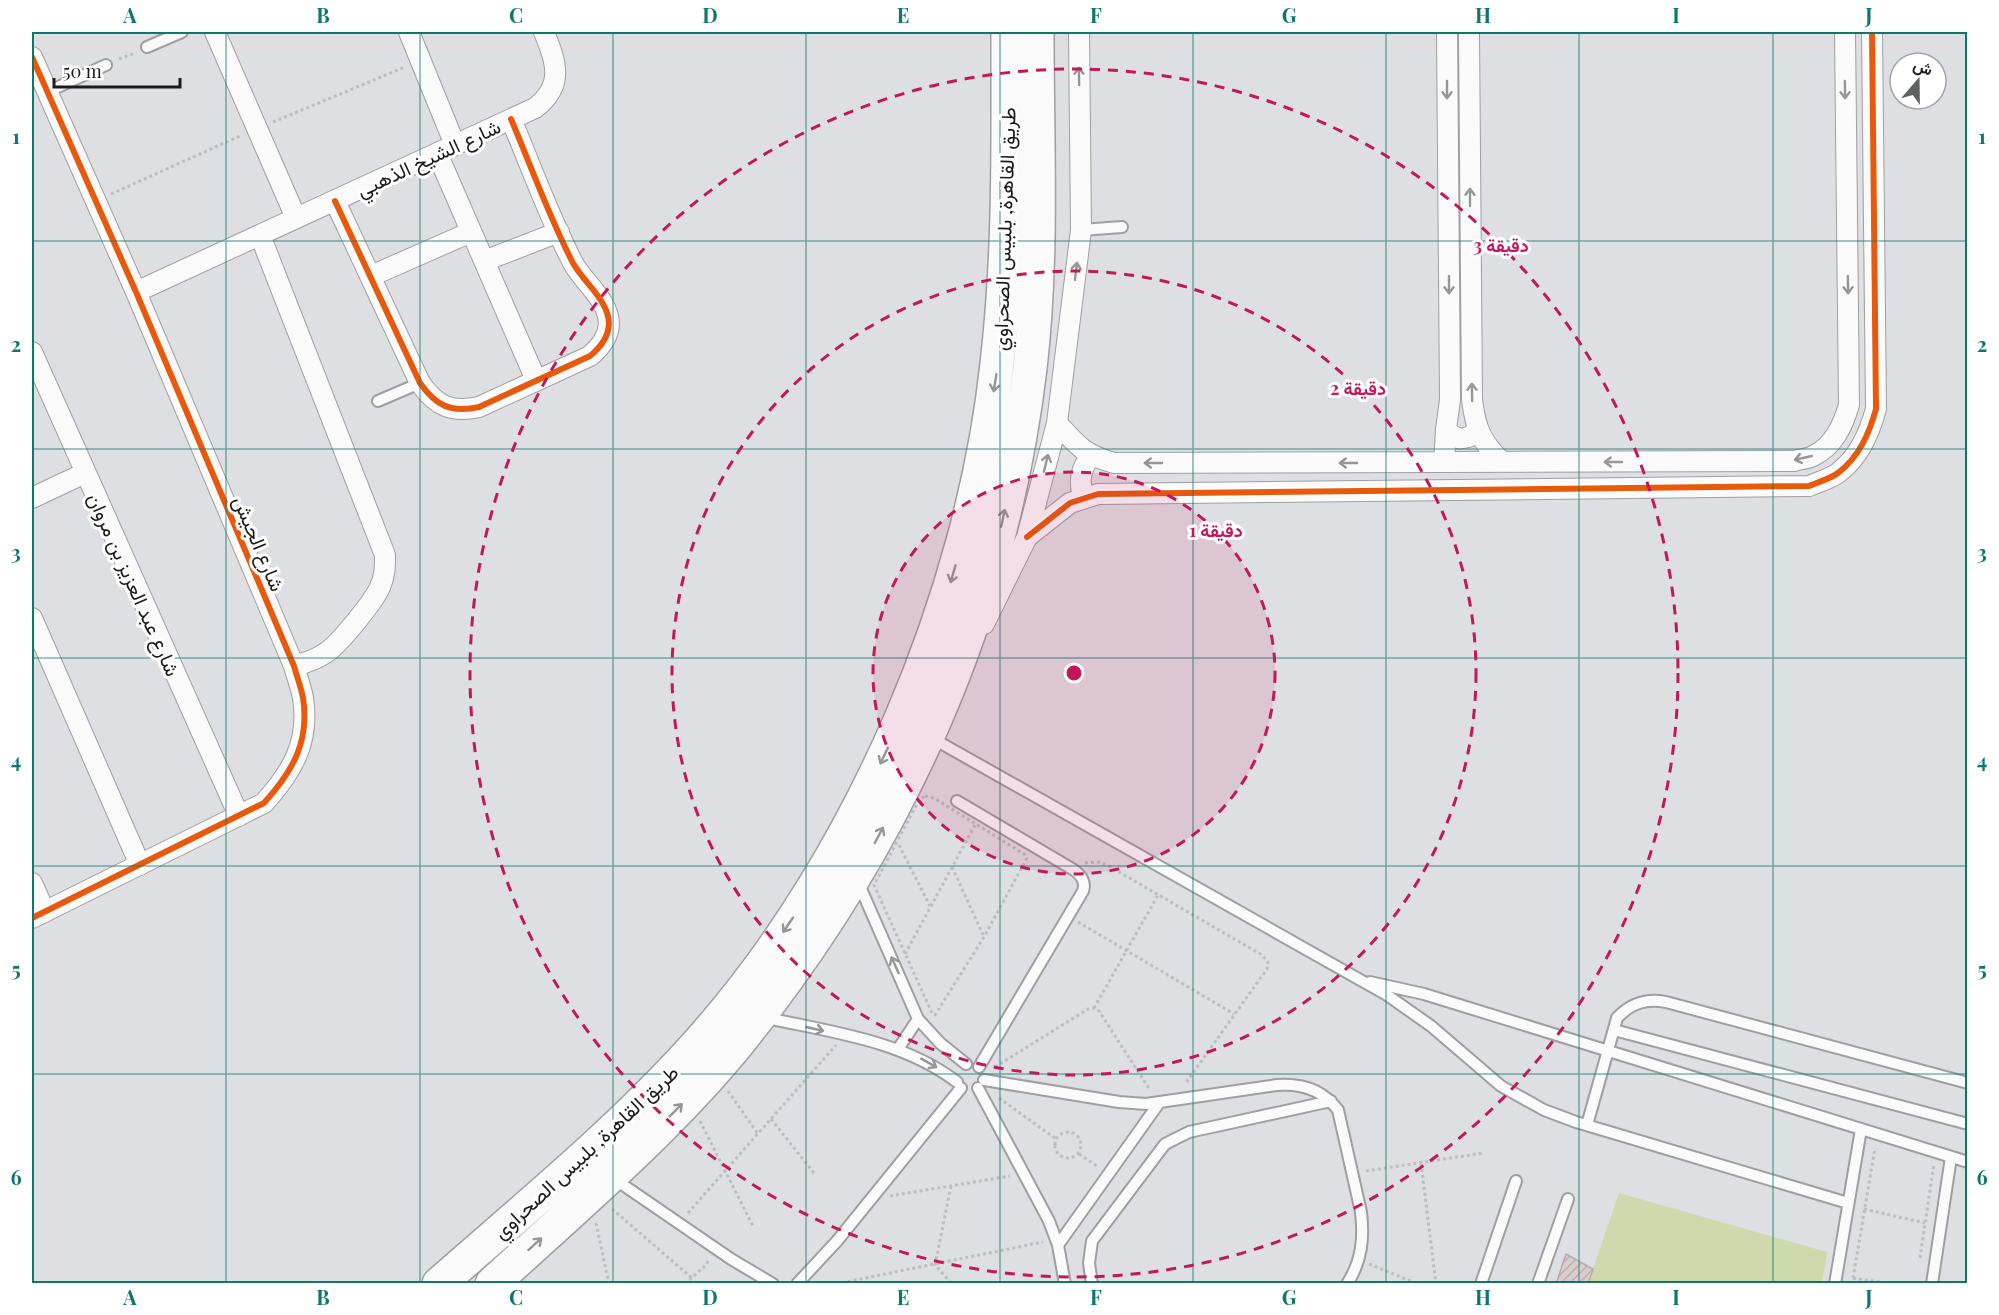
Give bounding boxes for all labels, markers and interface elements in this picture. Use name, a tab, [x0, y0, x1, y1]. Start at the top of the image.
text: A	[122, 1, 137, 28]
text: B	[316, 1, 330, 28]
text: C	[509, 1, 523, 28]
text: D	[702, 1, 718, 28]
text: E	[897, 1, 909, 28]
text: F	[1090, 1, 1102, 28]
text: G	[1282, 1, 1297, 28]
text: H	[1475, 1, 1491, 28]
text: I	[1672, 1, 1680, 28]
text: J	[1864, 1, 1873, 28]
scale bar	[54, 51, 180, 89]
north arrow	[1888, 51, 1948, 111]
text: ش	[1911, 53, 1936, 80]
text: 50 m	[63, 59, 102, 83]
one-way arrow	[1073, 67, 1085, 87]
one-way arrow	[1441, 79, 1453, 99]
one-way arrow	[1840, 79, 1851, 99]
street label: طريق القاهرة, بلبيس الصحراوي	[985, 107, 1026, 352]
street label: شارع الشيخ الذهبي	[351, 112, 507, 207]
text: 1	[12, 122, 20, 149]
text: 1	[1978, 122, 1986, 149]
one-way arrow	[1465, 187, 1476, 207]
text: 3 دقيقة	[1473, 233, 1529, 257]
one-way arrow	[1070, 262, 1081, 281]
one-way arrow	[1443, 274, 1455, 294]
one-way arrow	[1842, 274, 1853, 294]
text: 2	[11, 330, 21, 357]
text: 2	[1977, 330, 1987, 357]
one-way arrow	[989, 373, 1000, 393]
text: 2 دقيقة	[1330, 376, 1386, 400]
one-way arrow	[1466, 382, 1478, 402]
one-way arrow	[1794, 453, 1813, 465]
one-way arrow	[1040, 454, 1052, 473]
one-way arrow	[1603, 456, 1623, 468]
one-way arrow	[1143, 457, 1163, 469]
one-way arrow	[1338, 457, 1358, 469]
street label: شارع عبد العزيز بن مروان	[81, 488, 188, 681]
street label: شارع الجيش	[226, 491, 292, 596]
one-way arrow	[998, 509, 1010, 528]
text: 1 دقيقة	[1189, 518, 1243, 542]
text: 3	[11, 538, 21, 565]
text: 3	[1977, 538, 1987, 565]
one-way arrow	[947, 564, 958, 583]
centre of rings	[1064, 663, 1084, 683]
text: 4	[11, 746, 21, 773]
one-way arrow	[878, 746, 890, 764]
text: 4	[1977, 746, 1987, 773]
one-way arrow	[874, 827, 885, 845]
one-way arrow	[782, 917, 794, 933]
text: 5	[11, 955, 21, 982]
text: 5	[1977, 955, 1987, 982]
one-way arrow	[889, 956, 900, 975]
one-way arrow	[805, 1023, 824, 1035]
one-way arrow	[920, 1057, 937, 1069]
street label: طريق القاهرة, بلبيس الصحراوي	[487, 1058, 687, 1248]
one-way arrow	[669, 1102, 684, 1117]
text: 6	[10, 1163, 22, 1190]
text: 6	[1976, 1163, 1988, 1190]
one-way arrow	[527, 1237, 542, 1251]
text: A	[122, 1283, 137, 1310]
text: B	[316, 1283, 330, 1310]
text: C	[509, 1283, 523, 1310]
text: D	[702, 1283, 718, 1310]
text: E	[897, 1283, 909, 1310]
text: F	[1090, 1283, 1102, 1310]
text: G	[1282, 1283, 1297, 1310]
text: H	[1475, 1283, 1491, 1310]
text: I	[1672, 1283, 1680, 1310]
text: J	[1864, 1283, 1873, 1310]

